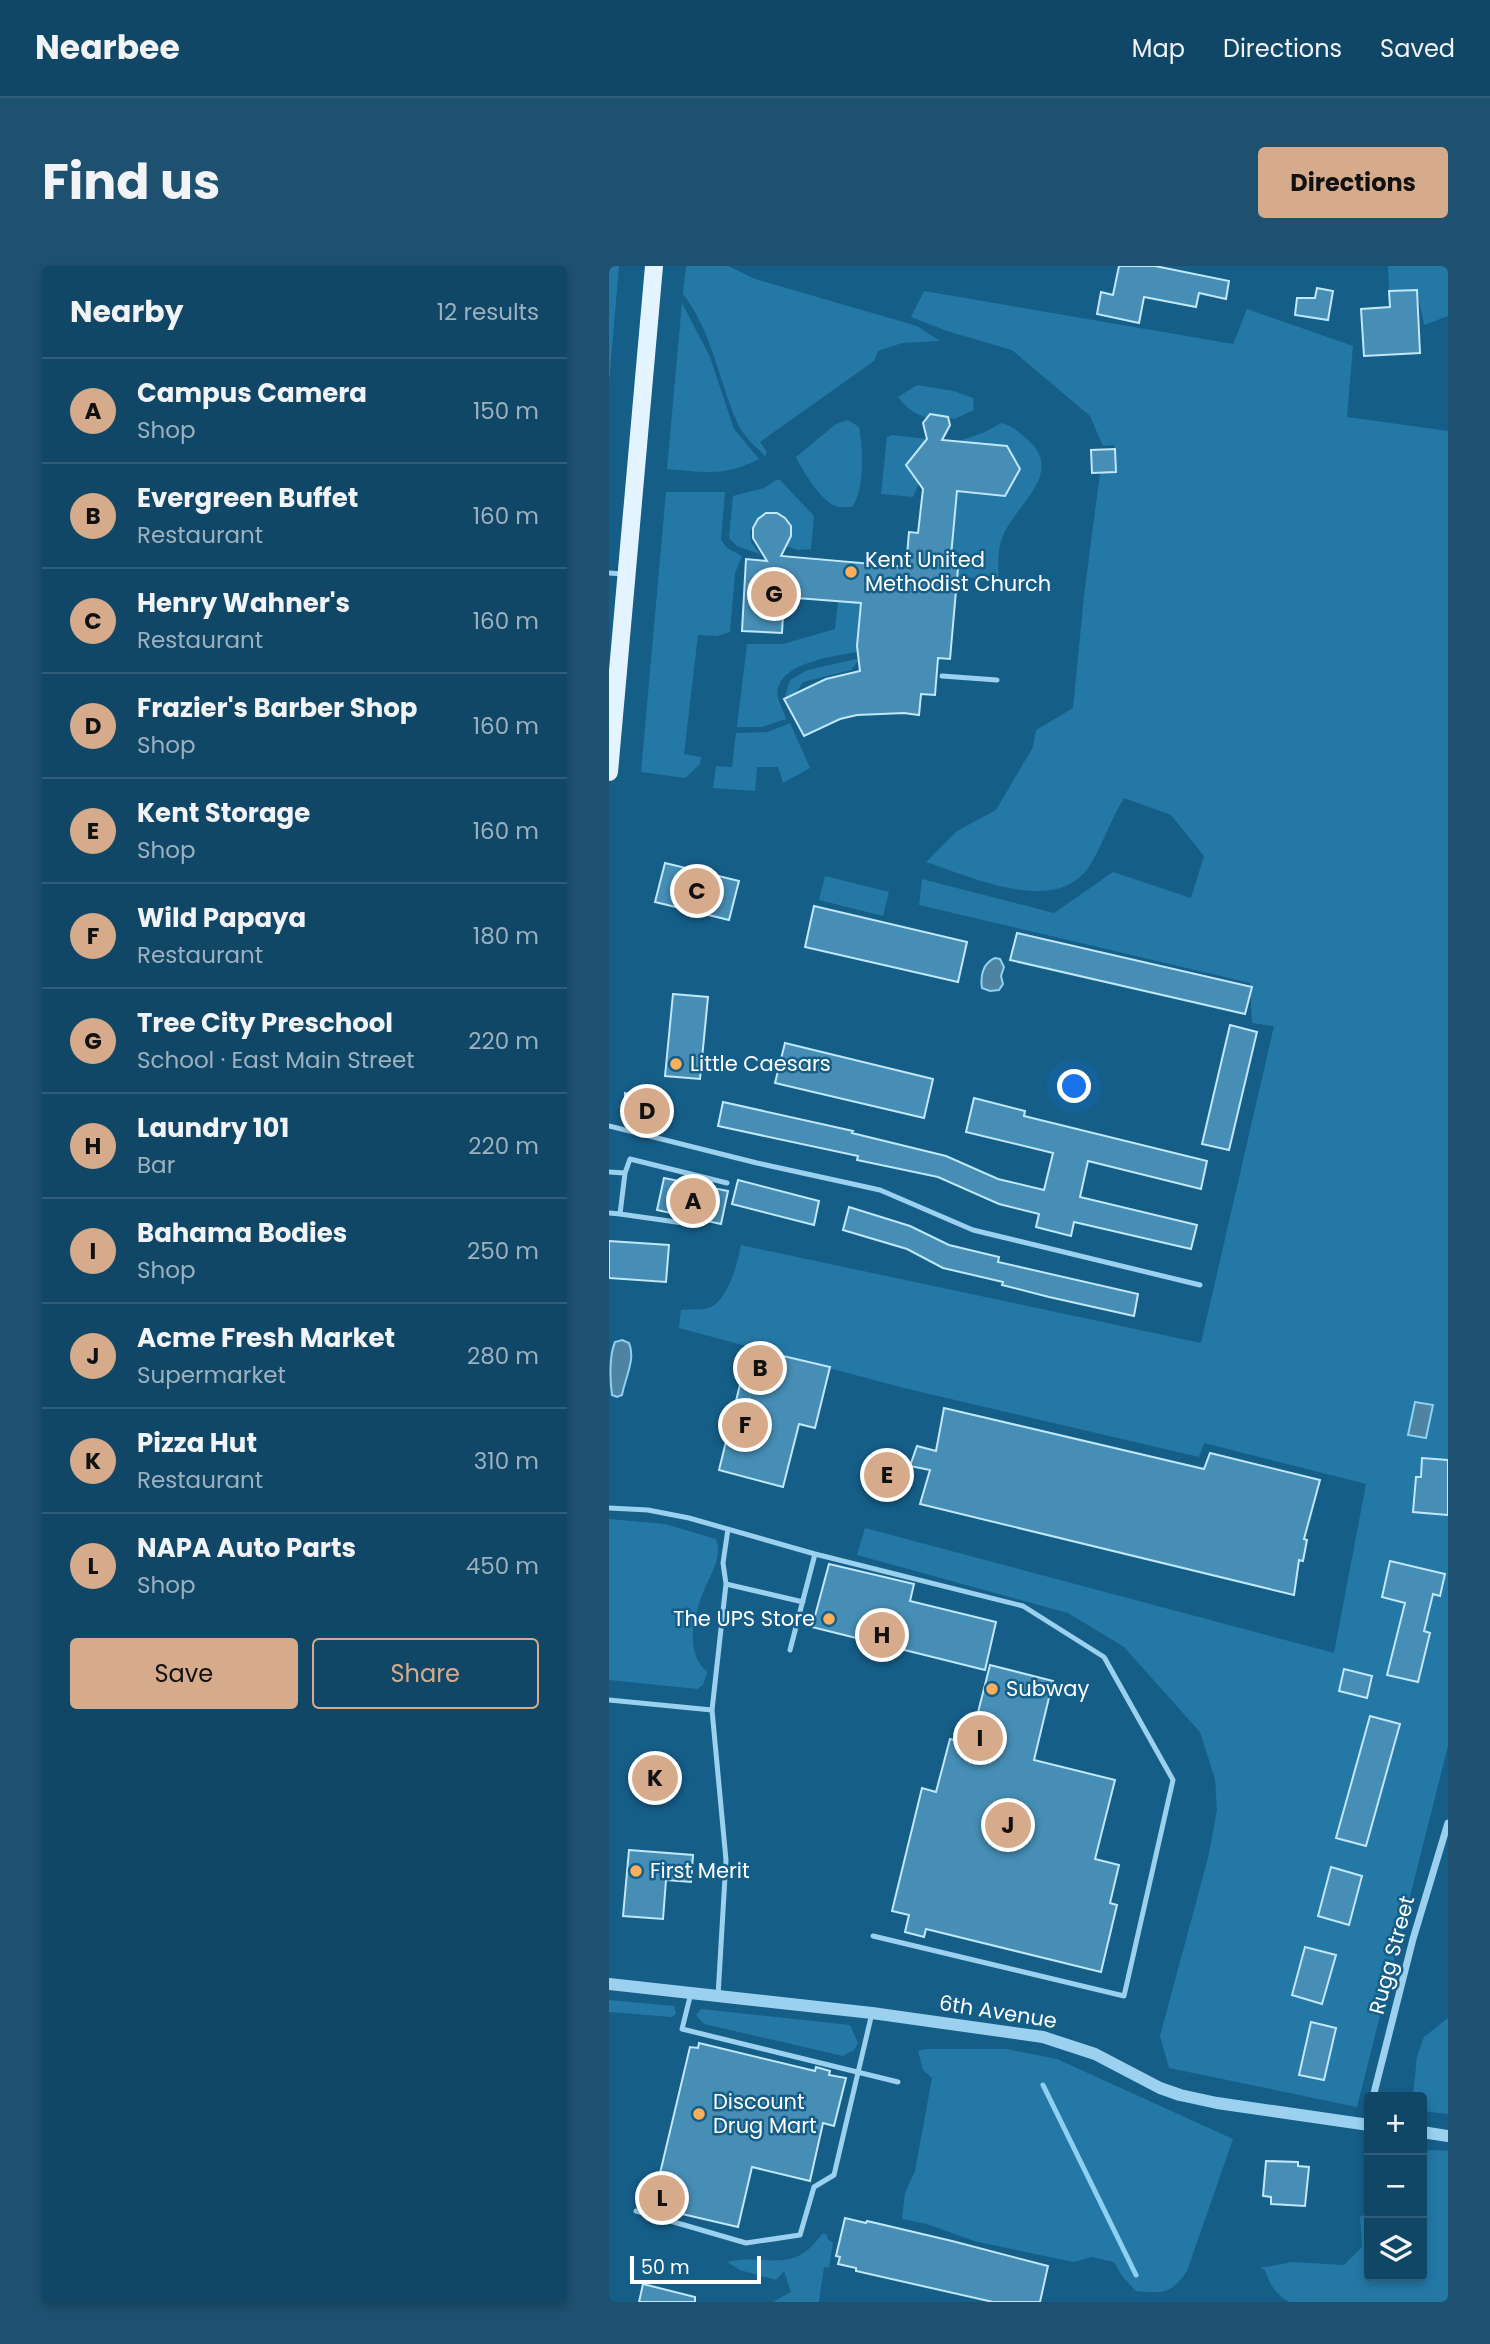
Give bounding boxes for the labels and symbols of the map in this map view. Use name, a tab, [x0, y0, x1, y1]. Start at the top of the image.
place label: Kent United Methodist Church	[865, 545, 1051, 598]
marker: Kent United Methodist Church	[843, 564, 859, 580]
pin: G	[751, 568, 797, 620]
pin: C	[674, 865, 720, 917]
place label: Little Caesars	[690, 1049, 831, 1078]
marker: Little Caesars	[668, 1056, 684, 1072]
your location	[1057, 1069, 1091, 1103]
pin: D	[624, 1085, 670, 1137]
pin: A	[670, 1175, 716, 1227]
pin: B	[737, 1342, 783, 1394]
pin: F	[722, 1399, 768, 1451]
pin: E	[864, 1449, 910, 1501]
place label: The UPS Store	[673, 1604, 815, 1633]
pin: H	[859, 1609, 905, 1661]
marker: The UPS Store	[821, 1611, 837, 1627]
place label: Subway	[1006, 1674, 1089, 1703]
marker: Subway	[984, 1681, 1000, 1697]
pin: I	[957, 1712, 1003, 1764]
pin: K	[632, 1752, 678, 1804]
pin: J	[985, 1799, 1031, 1851]
place label: First Merit	[650, 1856, 750, 1885]
marker: First Merit	[628, 1863, 644, 1879]
street label: Rugg Street	[1362, 1892, 1421, 2017]
street label: 6th Avenue	[937, 1988, 1059, 2035]
place label: Discount Drug Mart	[713, 2087, 817, 2140]
marker: Discount Drug Mart	[691, 2106, 707, 2122]
pin: L	[639, 2172, 685, 2224]
scale bar	[630, 2253, 761, 2285]

